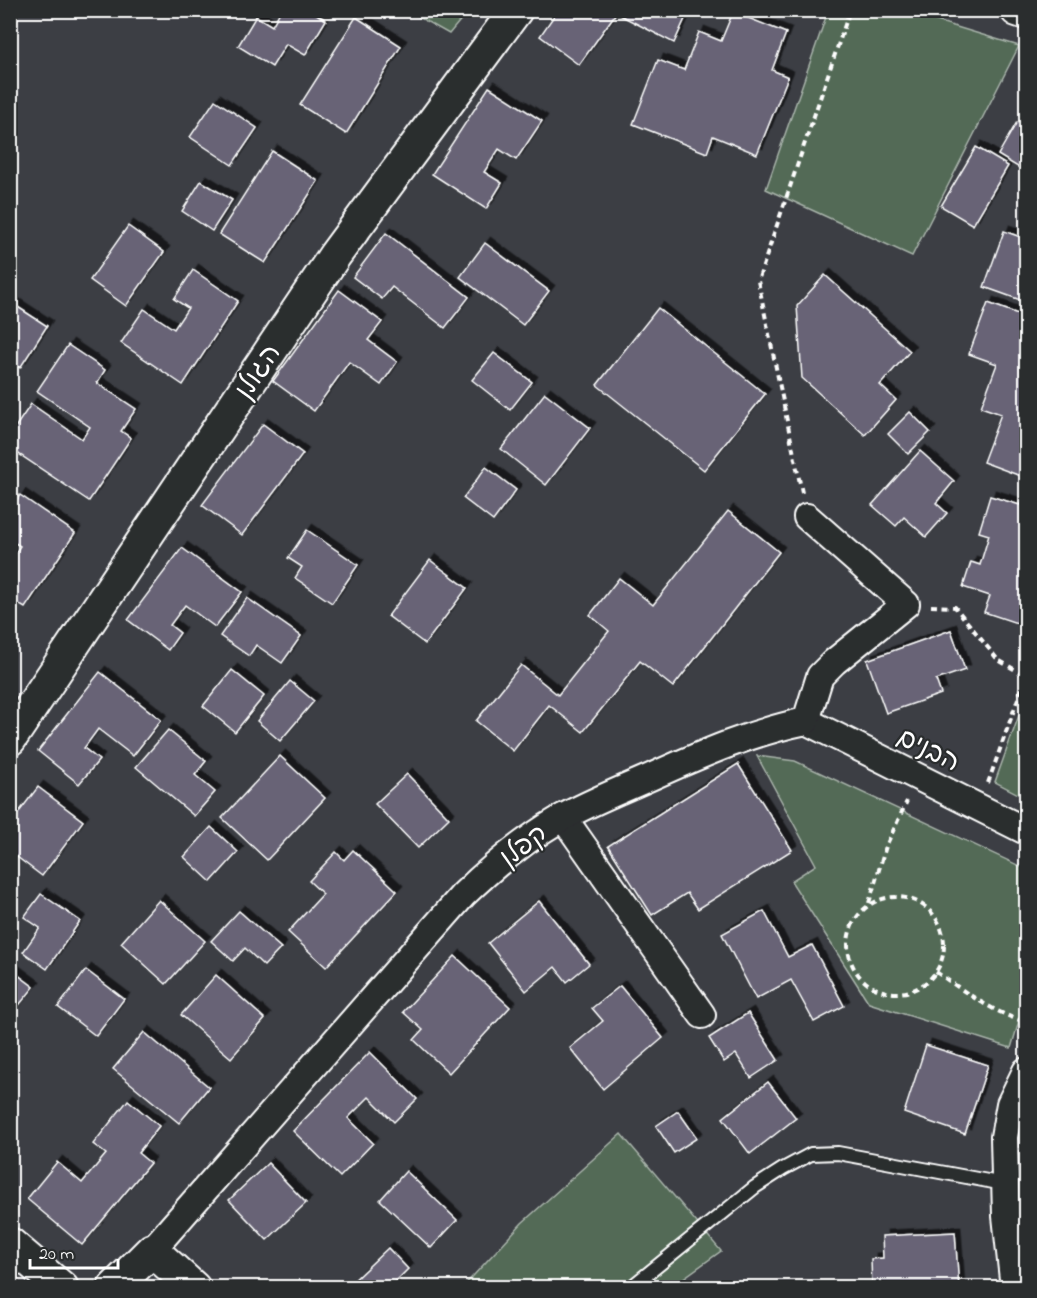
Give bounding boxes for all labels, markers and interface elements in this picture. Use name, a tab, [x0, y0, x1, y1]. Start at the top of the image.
street label: הגולן	[226, 337, 292, 408]
street label: הבנים	[890, 719, 966, 783]
street label: קפלן	[492, 816, 556, 878]
scale bar	[30, 1232, 118, 1270]
text: 20 m	[39, 1242, 74, 1268]

